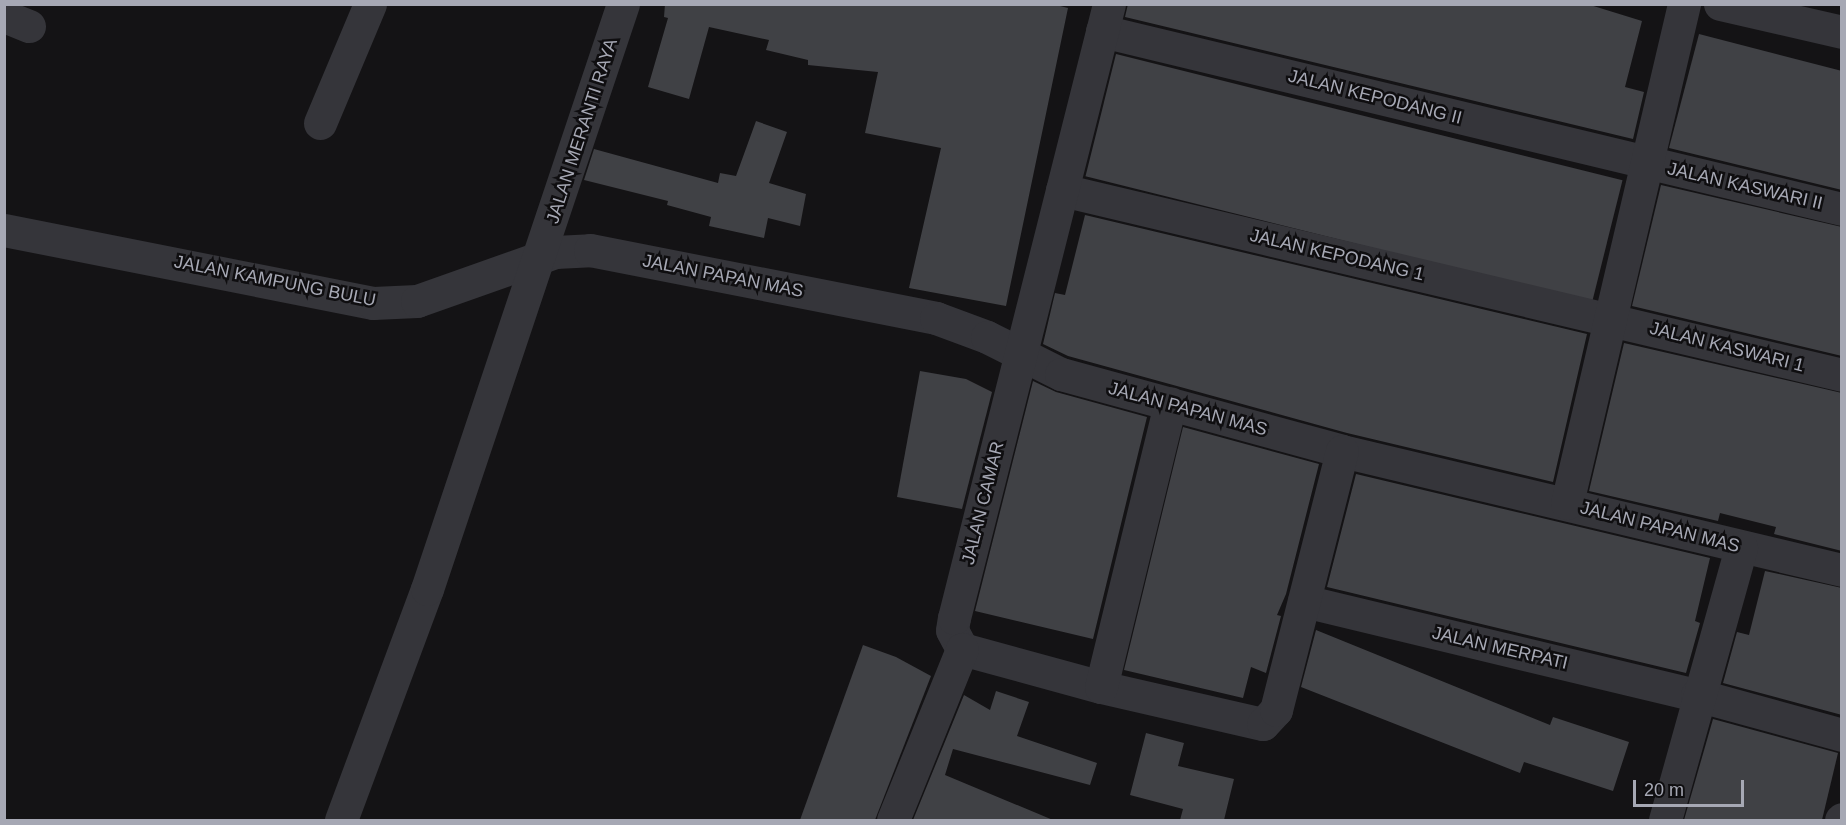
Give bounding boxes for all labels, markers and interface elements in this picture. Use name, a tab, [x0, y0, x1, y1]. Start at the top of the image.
street label: JALAN MERANTI RAYA	[542, 36, 622, 226]
street label: JALAN KEPODANG II	[1286, 65, 1464, 129]
street label: JALAN KASWARI II	[1665, 158, 1825, 214]
street label: JALAN KEPODANG 1	[1248, 224, 1426, 286]
street label: JALAN PAPAN MAS	[641, 250, 805, 302]
street label: JALAN KAMPUNG BULU	[172, 251, 378, 311]
street label: JALAN KASWARI 1	[1648, 317, 1806, 377]
street label: JALAN PAPAN MAS	[1106, 377, 1270, 441]
street label: JALAN CAMAR	[957, 439, 1009, 567]
street label: JALAN PAPAN MAS	[1578, 497, 1742, 557]
street label: JALAN MERPATI	[1430, 622, 1570, 674]
scale bar	[1636, 768, 1747, 806]
text: 20 m	[1644, 780, 1684, 800]

